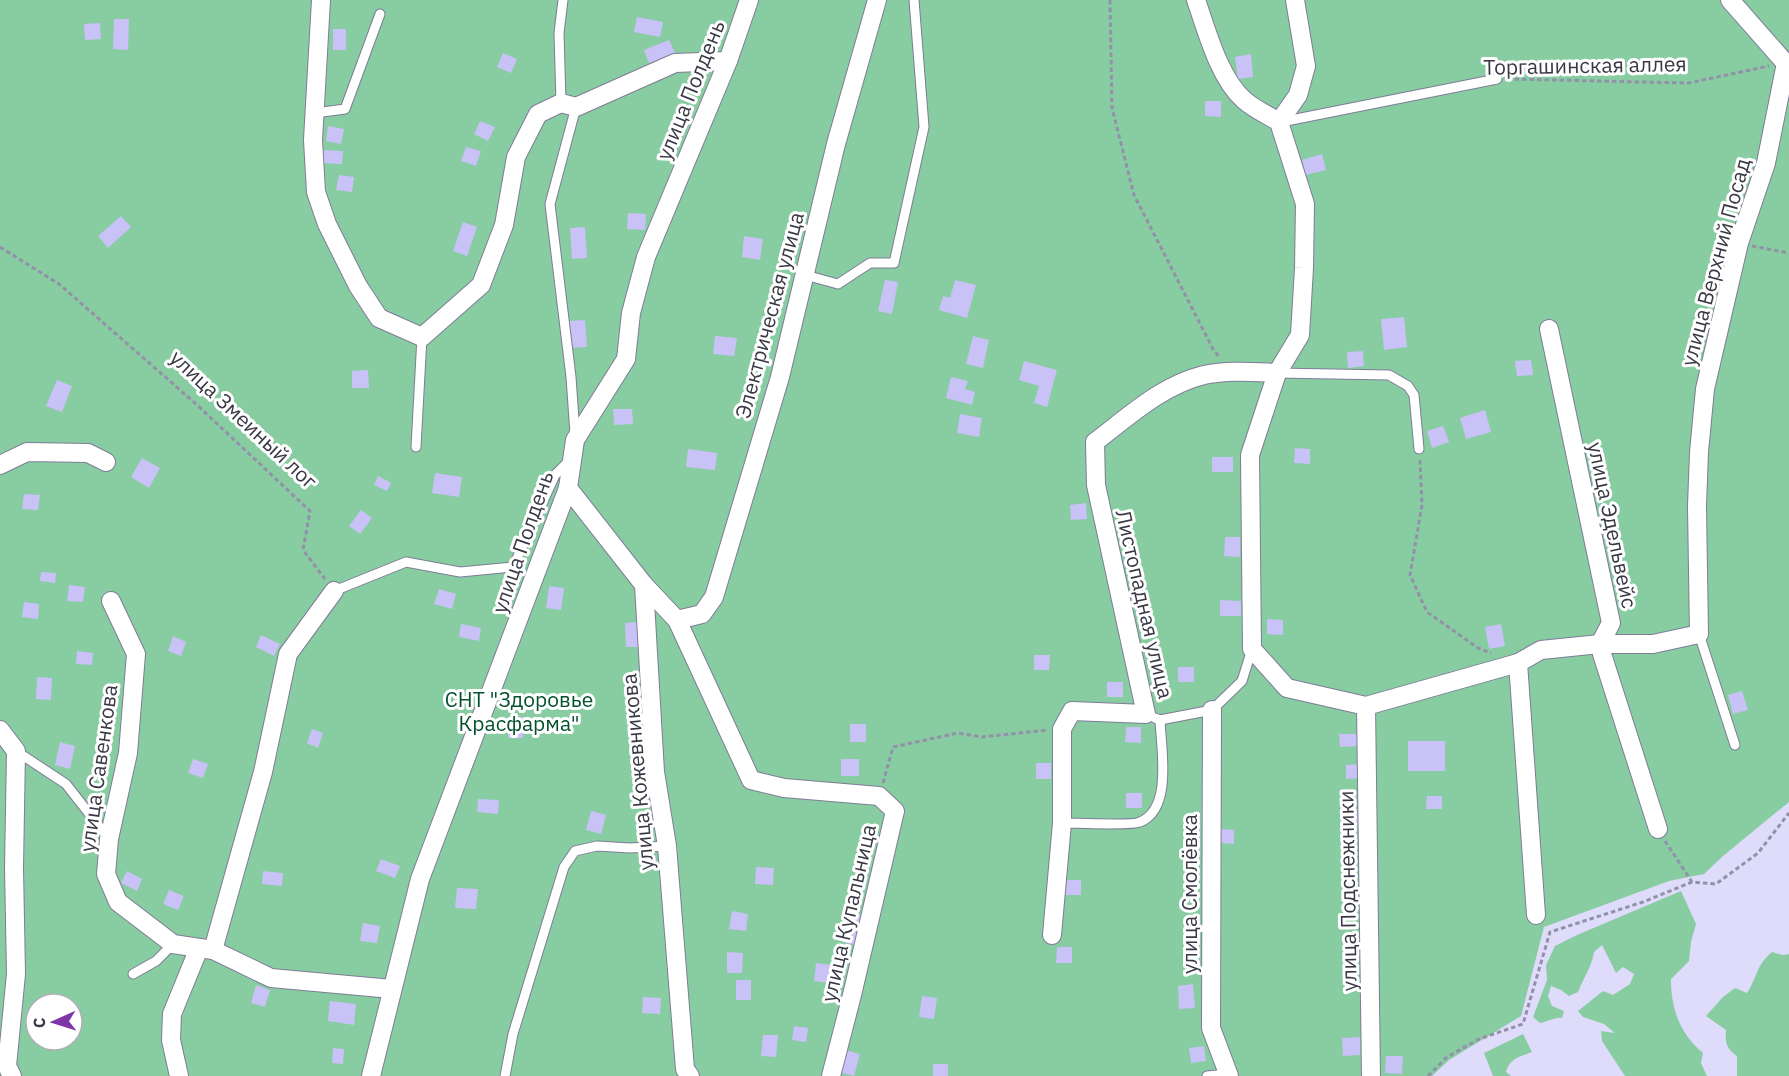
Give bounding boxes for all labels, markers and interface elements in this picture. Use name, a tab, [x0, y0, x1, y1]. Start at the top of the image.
street label: улица Полдень	[649, 16, 731, 164]
street label: Торгашинская аллея	[1483, 49, 1687, 81]
street label: улица Верхний Посад	[1674, 155, 1756, 369]
street label: Электрическая улица	[728, 209, 810, 421]
street label: улица Змеиный лог	[164, 343, 324, 495]
street label: улица Эдельвейс	[1582, 439, 1644, 611]
street label: улица Полдень	[485, 467, 559, 617]
street label: Листопадная улица	[1110, 507, 1180, 701]
street label: улица Кожевникова	[614, 672, 660, 872]
street label: улица Савенкова	[72, 682, 124, 854]
park label: СНТ "Здоровье Красфарма"	[445, 685, 593, 737]
street label: улица Подснежники	[1331, 790, 1363, 992]
street label: улица Смолёвка	[1175, 814, 1203, 974]
street label: улица Купальница	[814, 821, 882, 1005]
north arrow	[24, 992, 84, 1052]
text: С	[29, 1017, 49, 1029]

